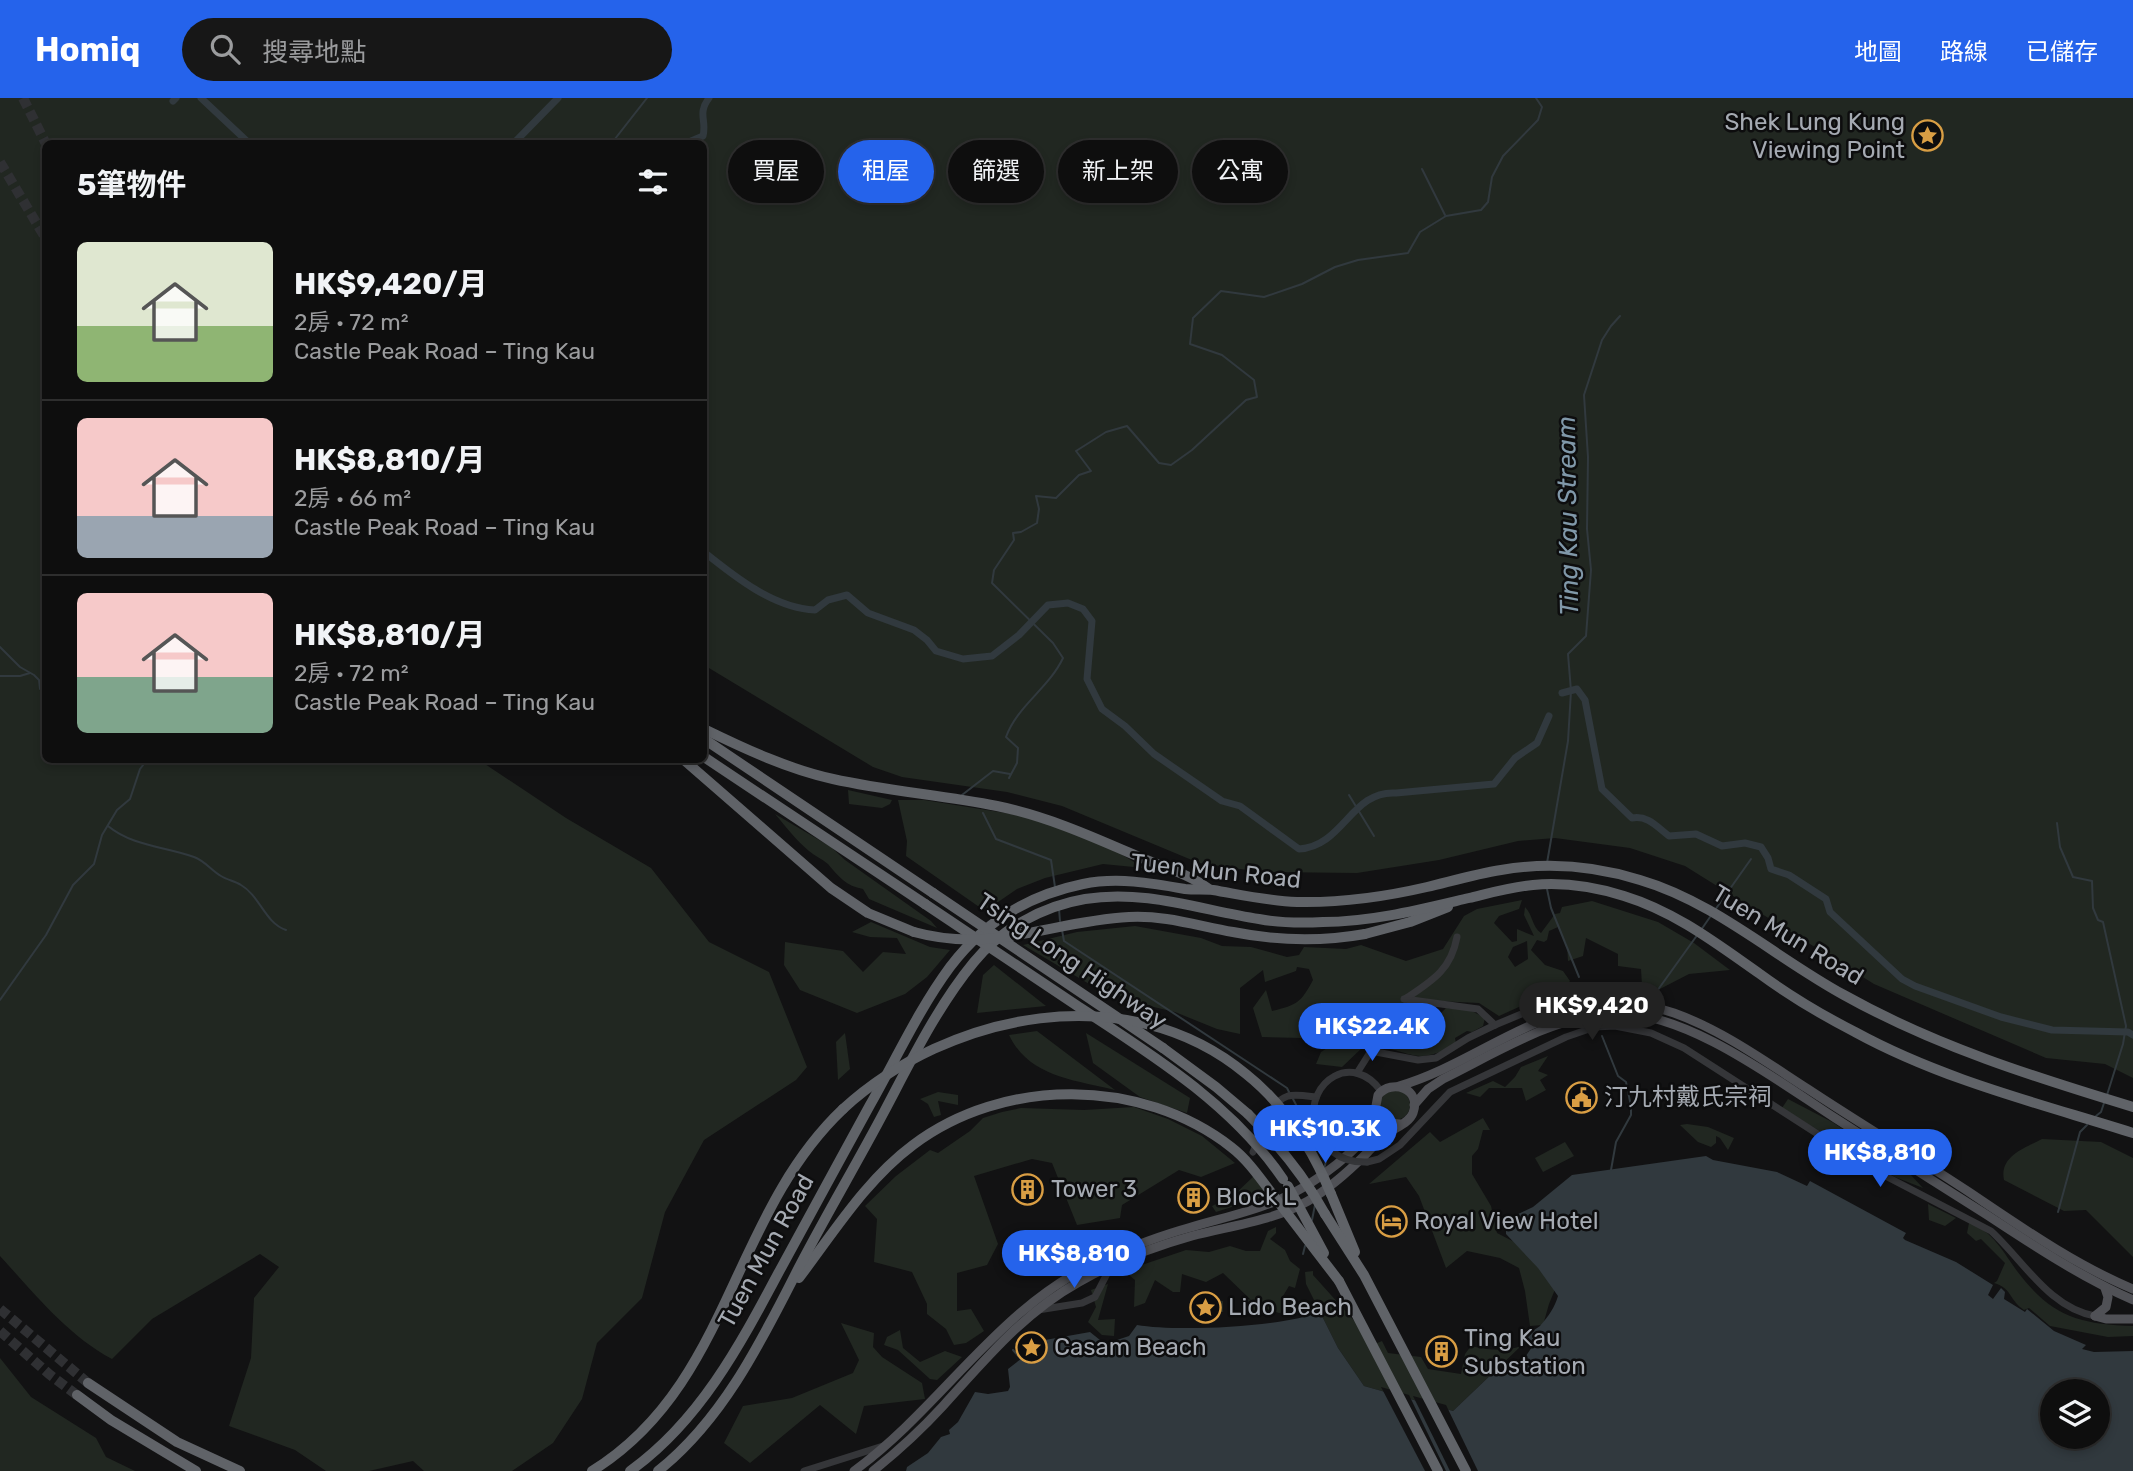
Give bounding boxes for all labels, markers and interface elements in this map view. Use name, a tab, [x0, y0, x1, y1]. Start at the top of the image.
search box	[182, 18, 672, 81]
text: Homiq	[35, 30, 140, 69]
icon: search	[206, 30, 244, 68]
text: 搜尋地點	[262, 37, 366, 68]
text: 地圖	[1854, 38, 1902, 66]
text: 路線	[1940, 38, 1988, 66]
text: 已儲存	[2026, 38, 2098, 66]
place label: Shek Lung Kung Viewing Point	[1724, 108, 1905, 164]
place icon: Shek Lung Kung Viewing Point	[1911, 119, 1945, 153]
chip: 買屋	[728, 140, 824, 203]
chip: 租屋	[838, 140, 934, 203]
chip: 篩選	[948, 140, 1044, 203]
chip: 新上架	[1058, 140, 1178, 203]
chip: 公寓	[1192, 140, 1288, 203]
icon: filters	[634, 163, 672, 201]
text: 5筆物件	[77, 167, 186, 203]
text: HK$9,420/月	[294, 266, 488, 302]
icon: home	[133, 270, 217, 354]
text: 2房 · 72 m²	[294, 308, 409, 336]
text: Castle Peak Road – Ting Kau	[294, 337, 595, 365]
water label: Ting Kau Stream	[1551, 416, 1585, 616]
text: HK$8,810/月	[294, 442, 486, 478]
icon: home	[133, 446, 217, 530]
text: 2房 · 66 m²	[294, 484, 411, 512]
text: Castle Peak Road – Ting Kau	[294, 513, 595, 541]
text: HK$8,810/月	[294, 617, 486, 653]
icon: home	[133, 621, 217, 705]
text: 2房 · 72 m²	[294, 659, 409, 687]
text: Castle Peak Road – Ting Kau	[294, 688, 595, 716]
street label: Tuen Mun Road	[1129, 848, 1303, 894]
street label: Tuen Mun Road	[1707, 879, 1869, 991]
street label: Tsing Long Highway	[972, 887, 1172, 1035]
pin: HK$9,420	[1520, 982, 1664, 1042]
text: HK$9,420	[1535, 991, 1649, 1019]
pin: HK$22.4K	[1300, 1004, 1444, 1063]
text: HK$22.4K	[1315, 1012, 1429, 1040]
public building icon: 汀九村戴氏宗祠	[1564, 1080, 1598, 1114]
place label: 汀九村戴氏宗祠	[1604, 1083, 1772, 1111]
pin: HK$10.3K	[1253, 1105, 1397, 1165]
text: HK$10.3K	[1269, 1114, 1381, 1142]
pin: HK$8,810	[1808, 1130, 1952, 1189]
text: HK$8,810	[1824, 1138, 1936, 1166]
street label: Tuen Mun Road	[712, 1169, 820, 1333]
building icon: Tower 3	[1011, 1172, 1045, 1206]
place label: Tower 3	[1051, 1175, 1137, 1203]
building icon: Block L	[1176, 1180, 1210, 1214]
place label: Block L	[1216, 1183, 1297, 1211]
hotel icon: Royal View Hotel	[1374, 1204, 1408, 1238]
place label: Royal View Hotel	[1414, 1207, 1599, 1235]
pin: HK$8,810	[1002, 1230, 1146, 1290]
text: HK$8,810	[1018, 1239, 1130, 1267]
place icon: Lido Beach	[1188, 1290, 1222, 1324]
place label: Lido Beach	[1228, 1293, 1352, 1321]
place label: Ting Kau Substation	[1464, 1324, 1586, 1380]
place icon: Casam Beach	[1014, 1330, 1048, 1364]
place label: Casam Beach	[1054, 1333, 1207, 1361]
building icon: Ting Kau Substation	[1424, 1335, 1458, 1369]
map controls	[2040, 1379, 2110, 1449]
button: layers	[2040, 1379, 2110, 1449]

